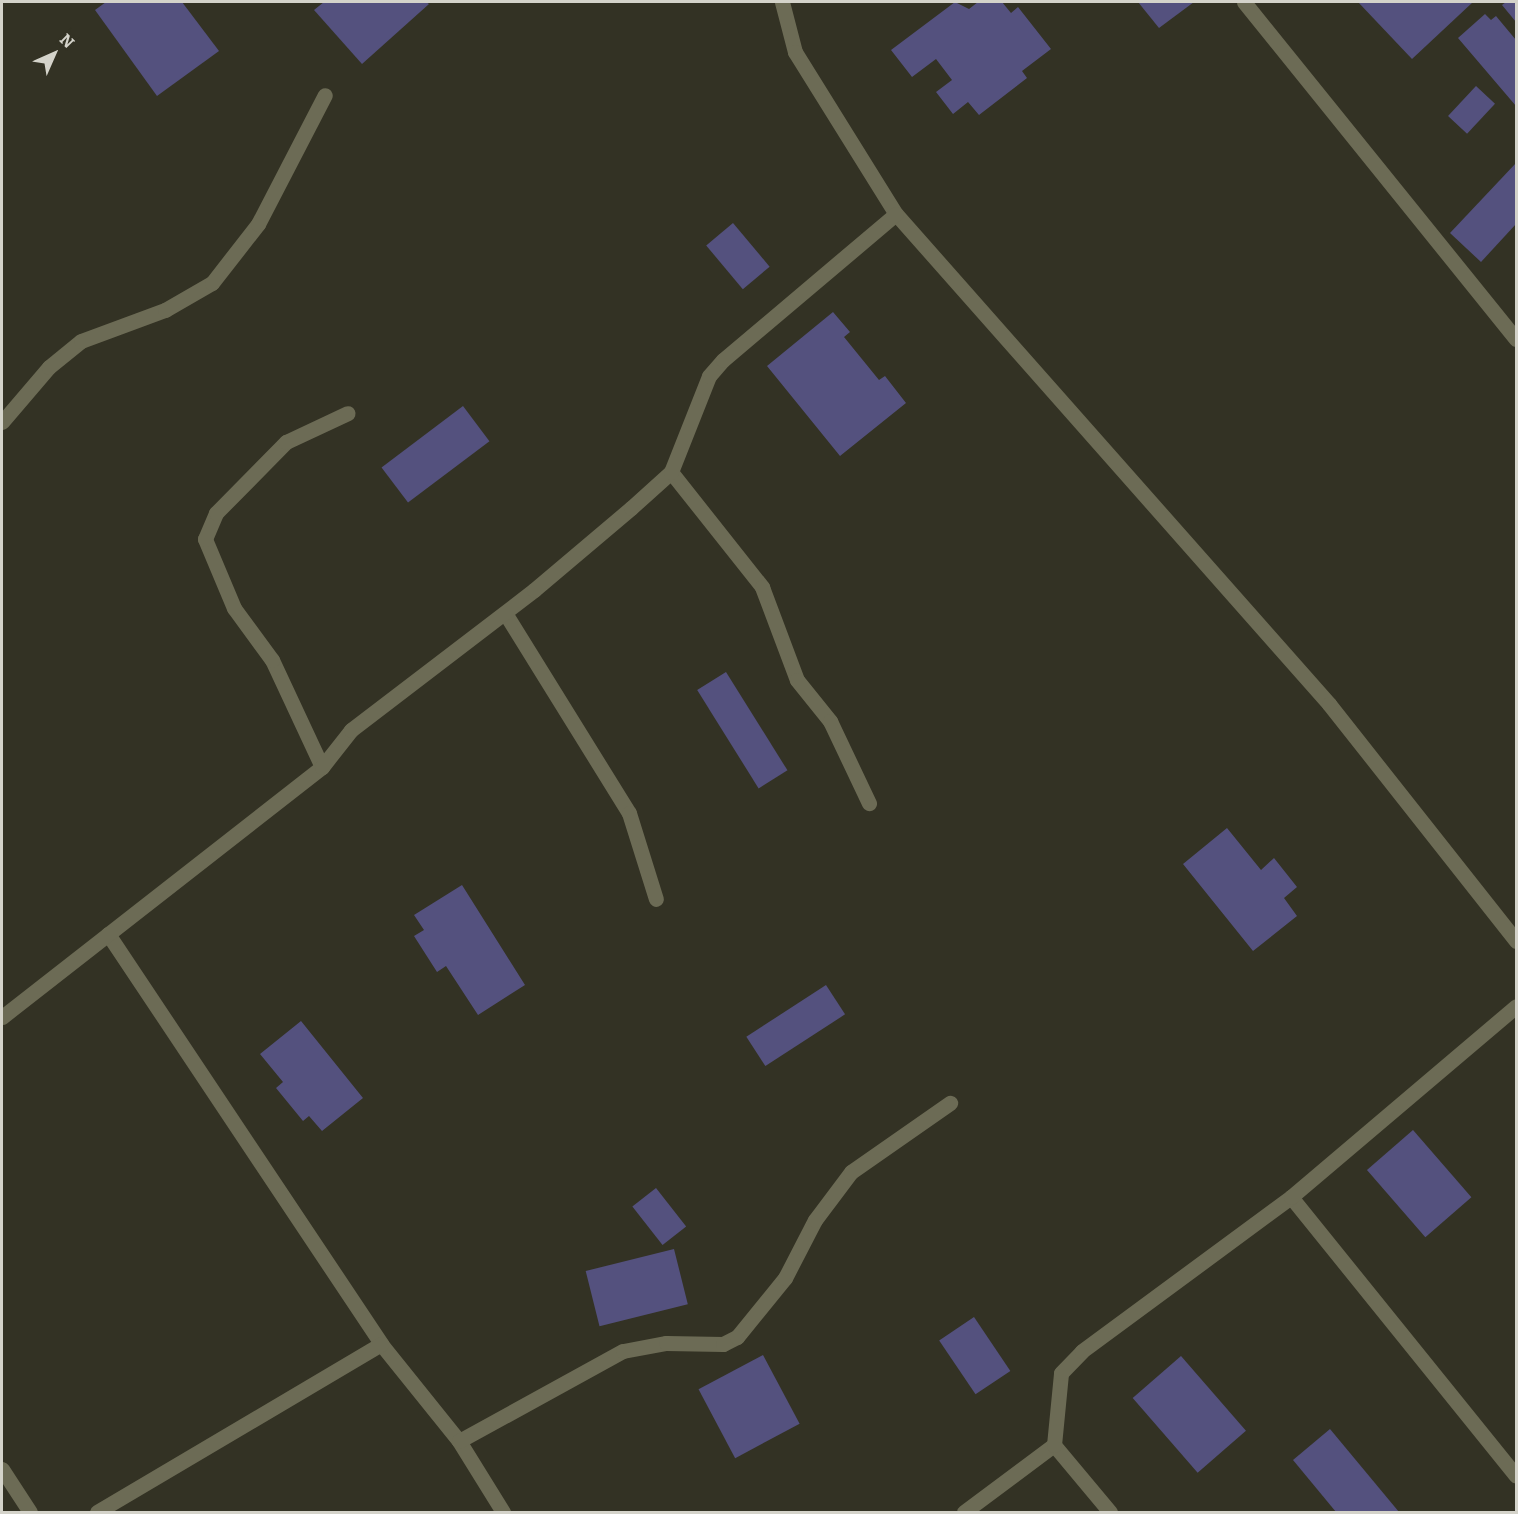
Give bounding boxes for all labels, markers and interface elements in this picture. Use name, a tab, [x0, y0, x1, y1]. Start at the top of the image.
north arrow	[24, 24, 84, 84]
text: N	[56, 30, 78, 52]

